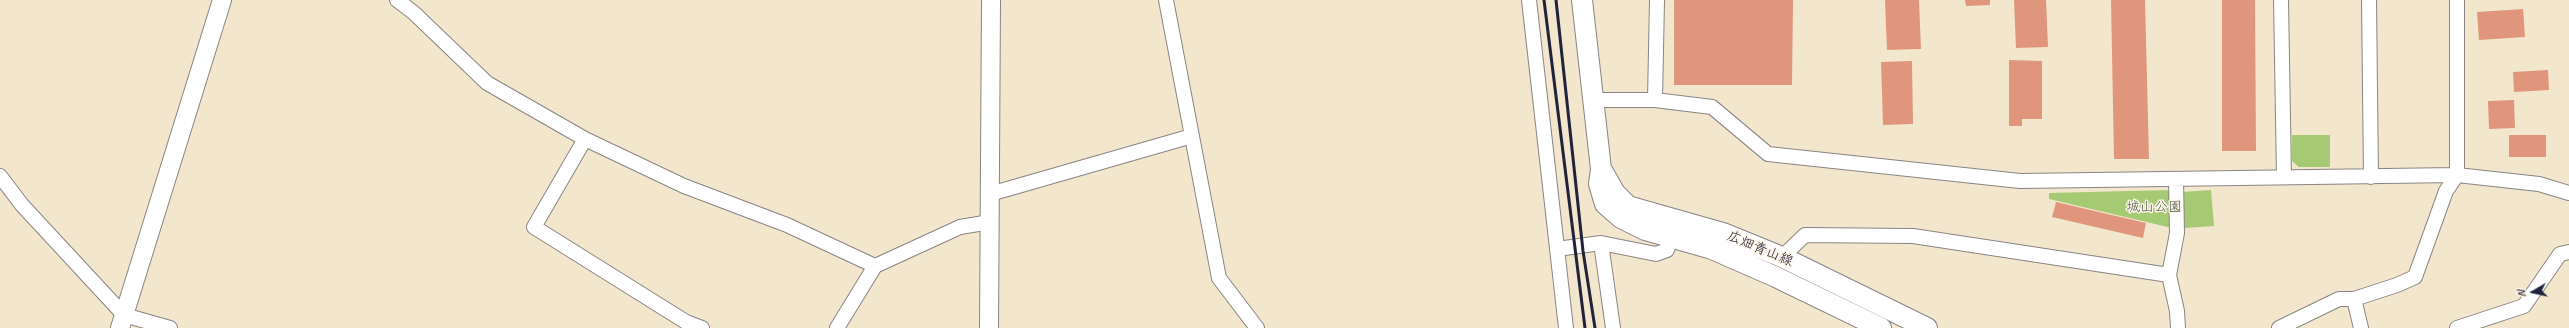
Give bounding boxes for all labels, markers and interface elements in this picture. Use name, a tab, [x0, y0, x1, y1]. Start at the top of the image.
park label: 城山公園	[2126, 199, 2182, 215]
street label: 広畑青山線	[1725, 228, 1795, 270]
north arrow	[2513, 272, 2553, 312]
text: N	[2514, 289, 2529, 298]

